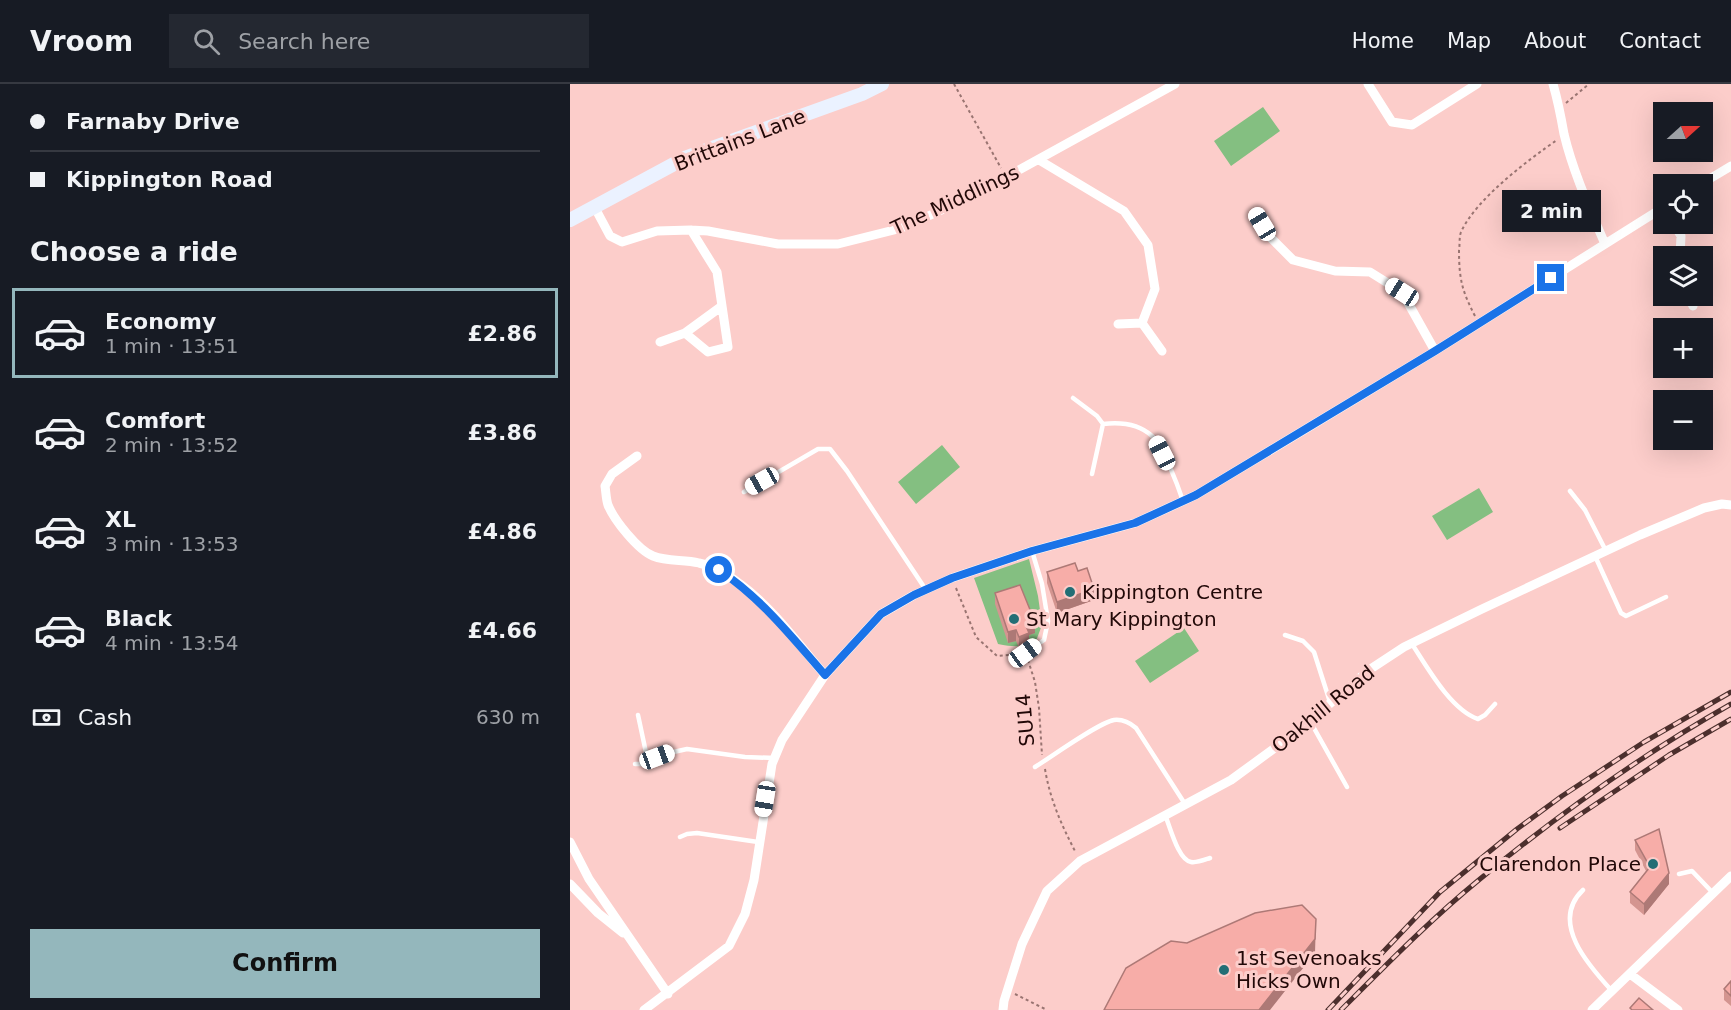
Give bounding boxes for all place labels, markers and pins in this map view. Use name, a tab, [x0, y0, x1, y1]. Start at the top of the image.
place label: Kippington Centre	[1082, 580, 1263, 604]
marker: Kippington Centre	[1063, 585, 1077, 599]
place label: St Mary Kippington	[1026, 607, 1217, 631]
marker: St Mary Kippington	[1007, 612, 1021, 626]
place label: Clarendon Place	[1479, 852, 1641, 876]
marker: Clarendon Place	[1646, 857, 1660, 871]
place label: 1st Sevenoaks Hicks Own	[1236, 946, 1382, 993]
marker: 1st Sevenoaks Hicks Own	[1217, 963, 1231, 977]

